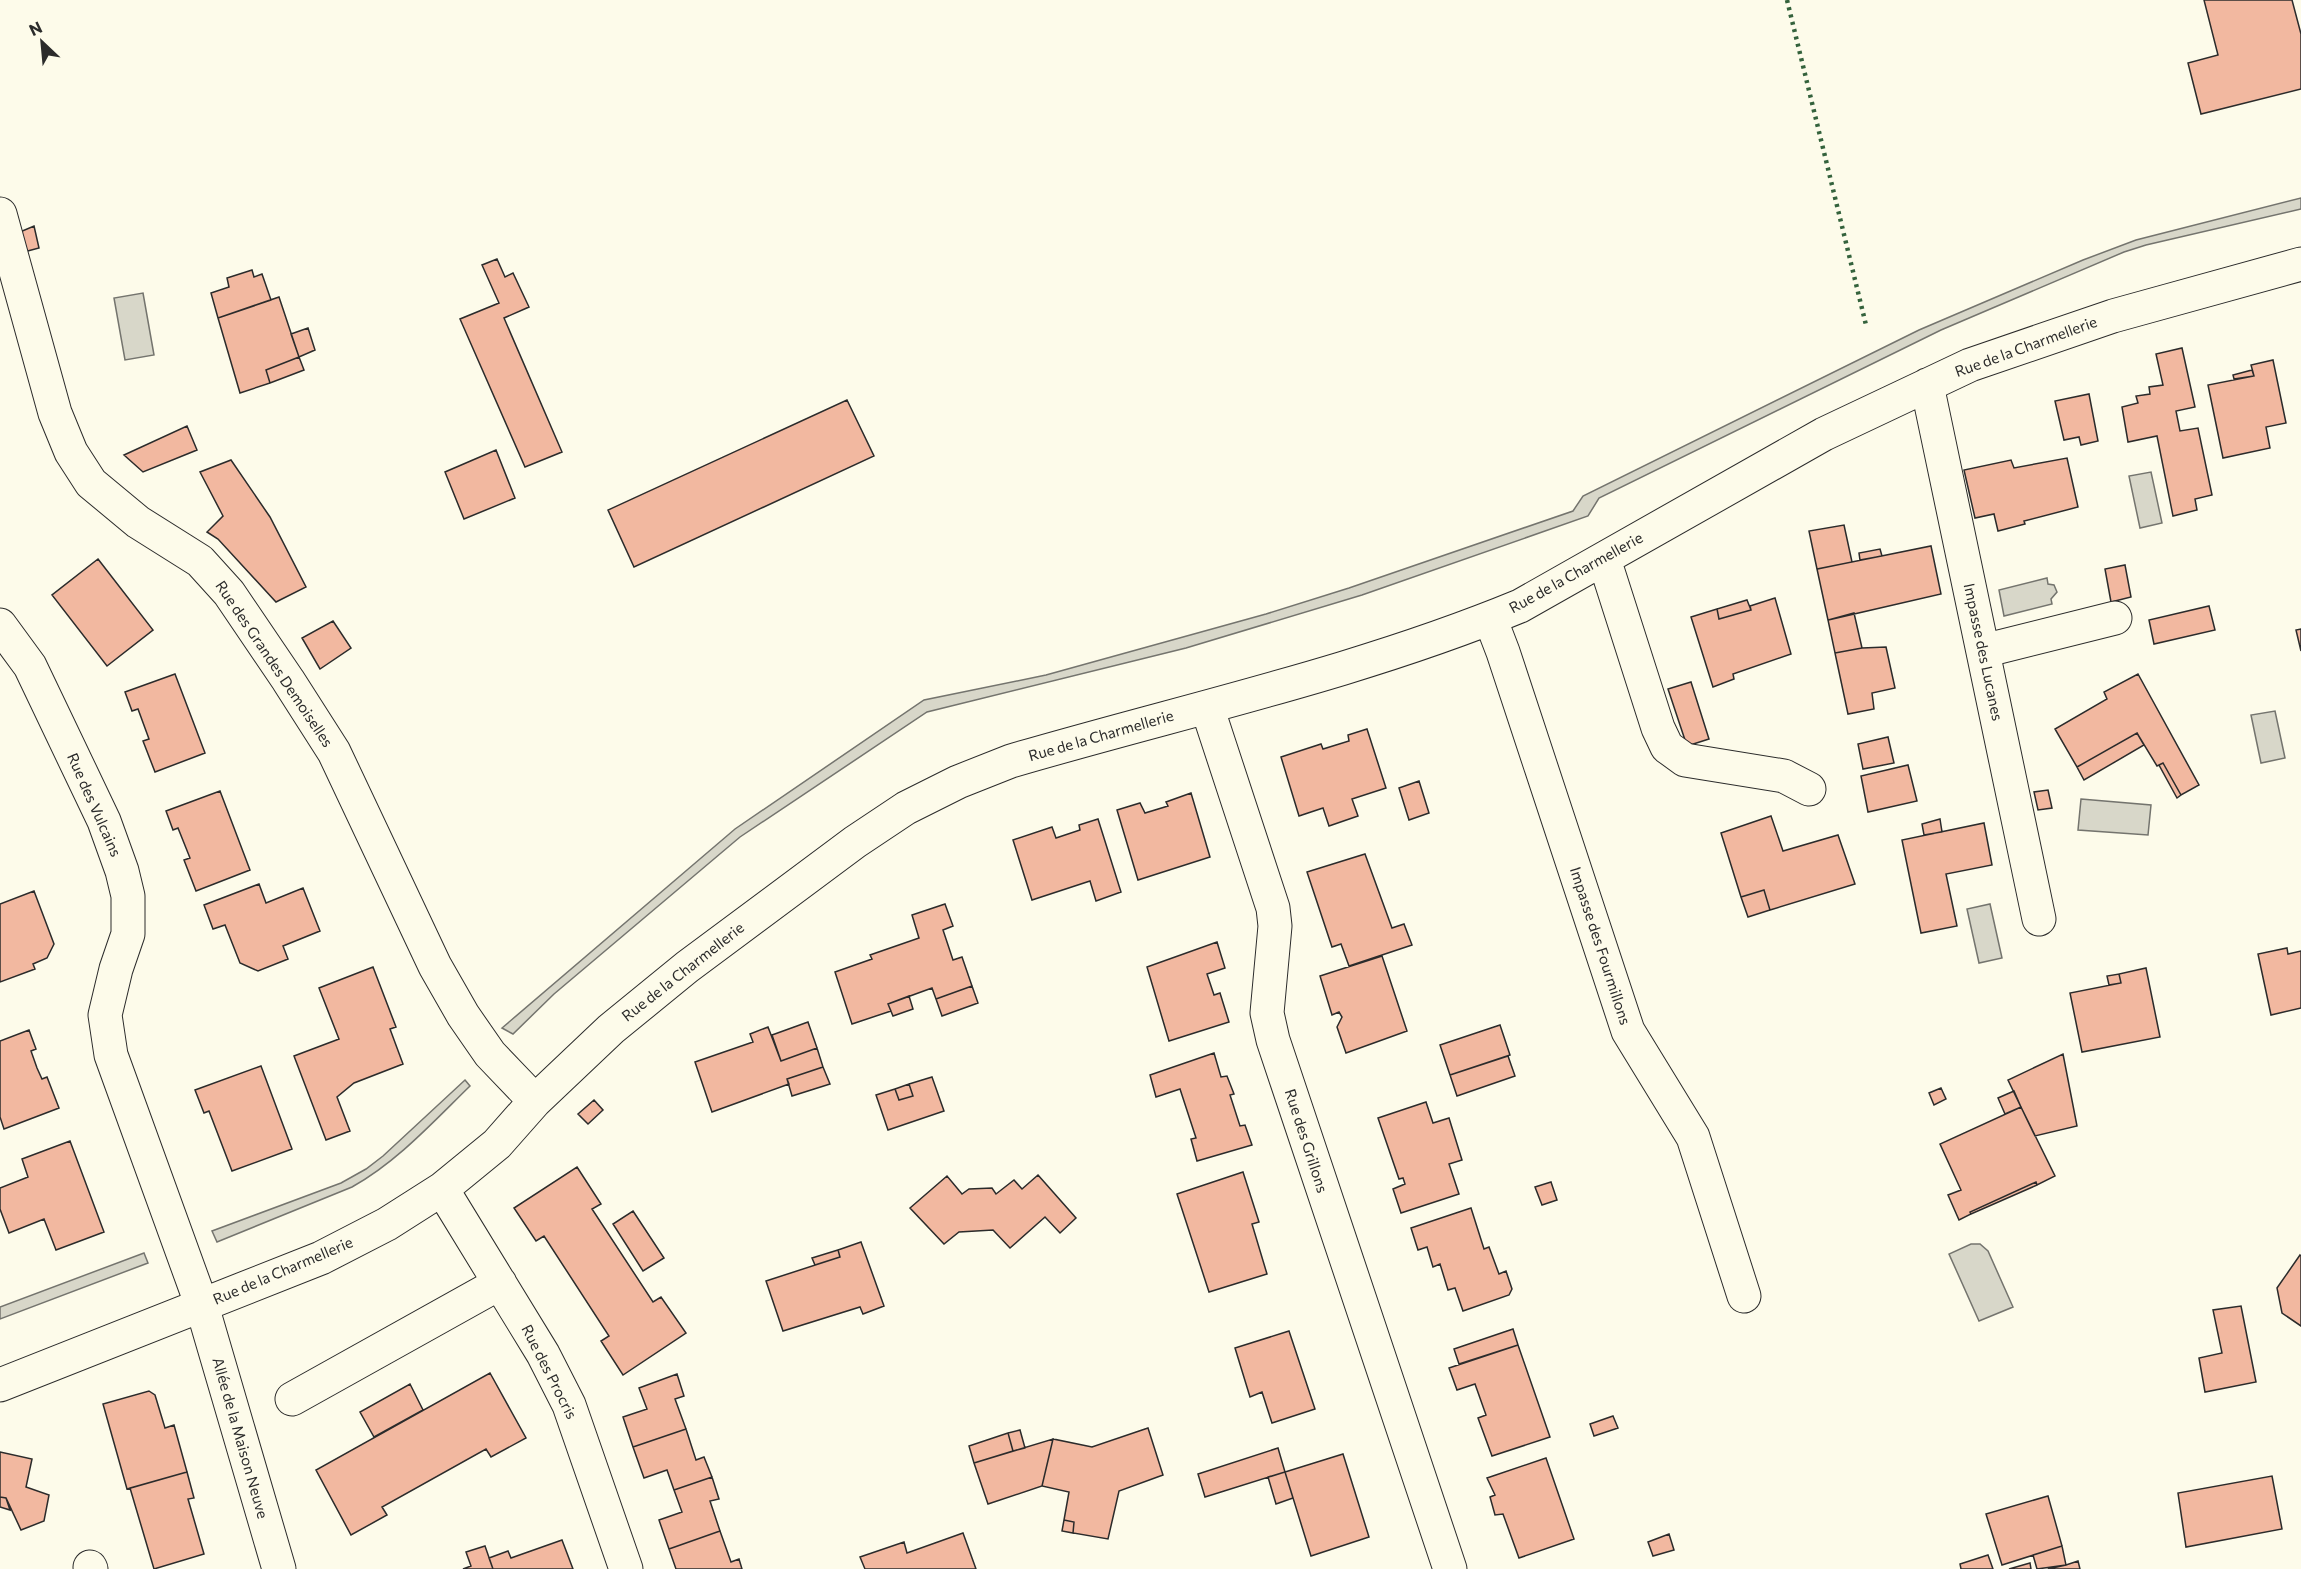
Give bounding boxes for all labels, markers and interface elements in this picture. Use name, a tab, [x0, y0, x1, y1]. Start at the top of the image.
north arrow	[12, 12, 72, 72]
text: N	[26, 17, 45, 39]
street label: Rue de la Charmellerie	[1952, 312, 2099, 380]
street label: Rue de la Charmellerie	[1506, 528, 1646, 616]
street label: Rue des Grandes Demoiselles	[212, 577, 337, 750]
street label: Impasse des Lucanes	[1961, 581, 2007, 722]
street label: Rue de la Charmellerie	[1026, 706, 1175, 764]
street label: Rue des Vulcains	[64, 750, 126, 859]
street label: Impasse des Fourmillons	[1567, 864, 1635, 1027]
street label: Rue de la Charmellerie	[618, 918, 747, 1025]
street label: Rue des Grillons	[1282, 1086, 1332, 1195]
street label: Rue de la Charmellerie	[210, 1232, 355, 1308]
street label: Rue des Procris	[518, 1321, 582, 1422]
street label: Allée de la Maison Neuve	[209, 1355, 273, 1520]

